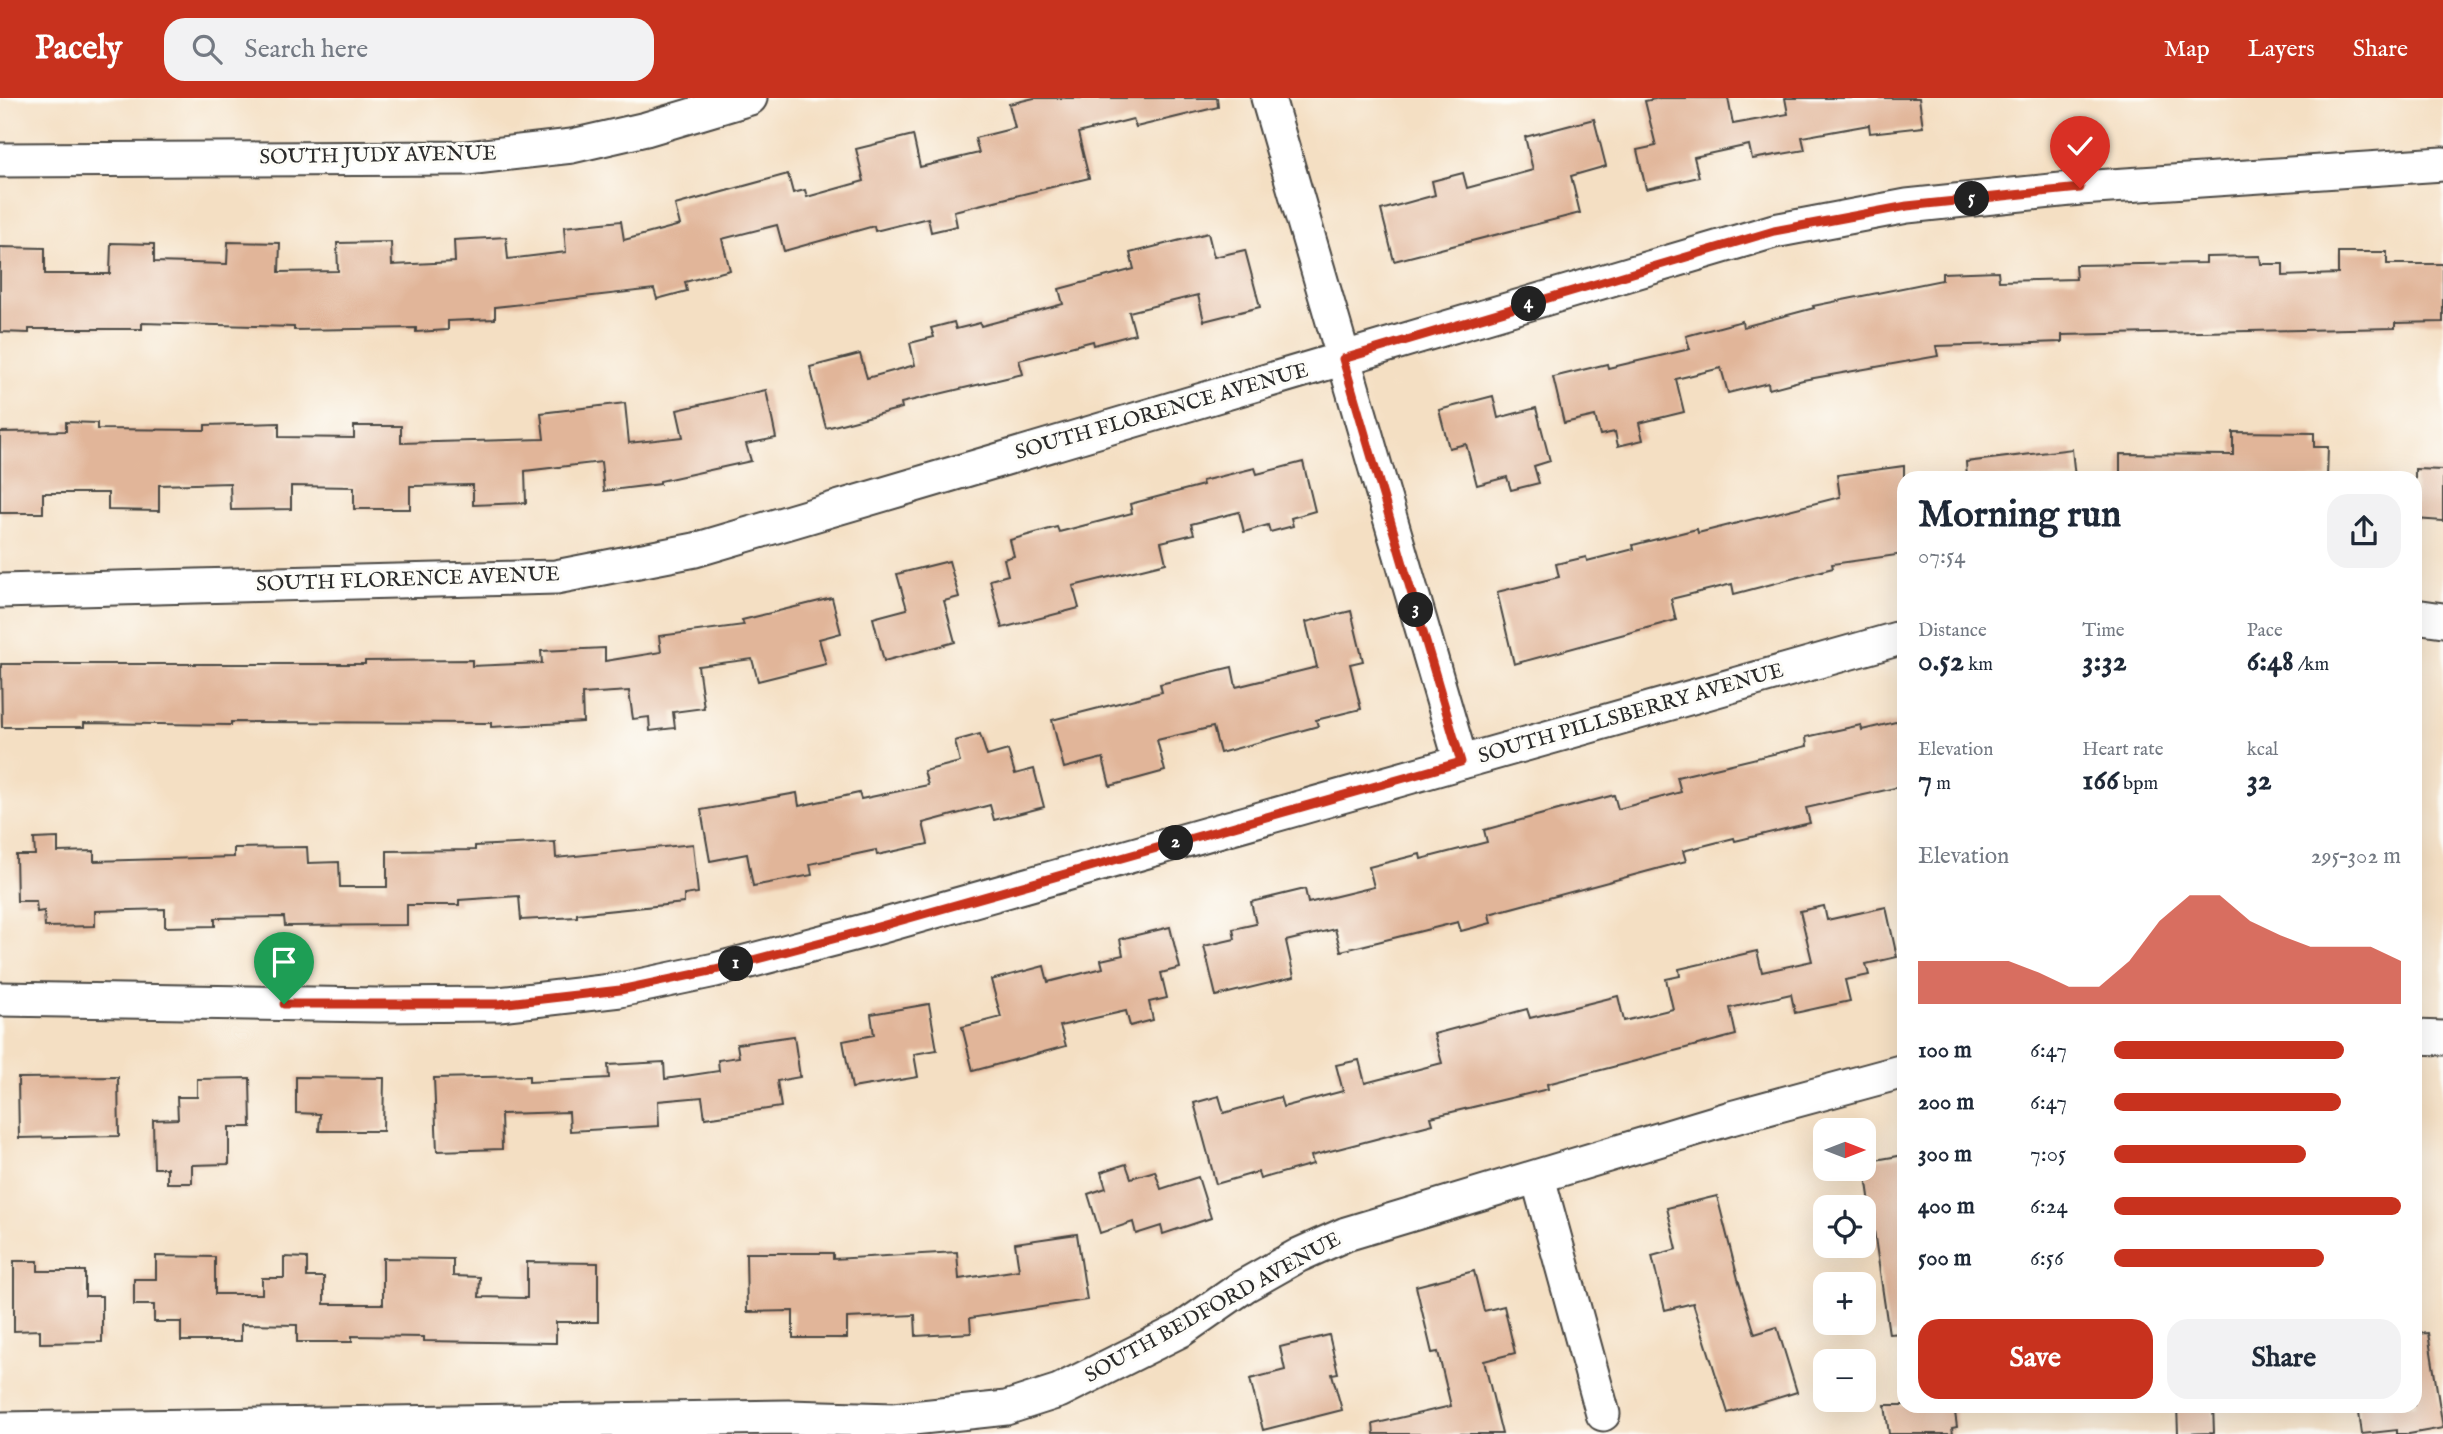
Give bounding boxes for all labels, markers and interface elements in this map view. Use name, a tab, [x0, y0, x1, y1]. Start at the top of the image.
search box	[164, 18, 654, 81]
text: Pacely	[35, 28, 122, 70]
icon: search	[188, 30, 226, 68]
text: Search here	[244, 33, 368, 66]
text: Map	[2164, 34, 2210, 65]
text: Layers	[2248, 34, 2315, 65]
text: Share	[2353, 34, 2408, 65]
pin	[2050, 116, 2110, 188]
icon: check	[2061, 127, 2099, 165]
street label: SOUTH JUDY AVENUE	[259, 140, 497, 172]
pin: 5	[1954, 182, 1990, 217]
text: 5	[1968, 186, 1975, 210]
pin: 4	[1512, 286, 1546, 322]
text: 4	[1524, 291, 1533, 315]
street label: SOUTH FLORENCE AVENUE	[1012, 357, 1312, 467]
text: Morning run	[1918, 492, 2121, 540]
button: share	[2327, 494, 2401, 568]
text: 07:54	[1918, 542, 1966, 571]
street label: SOUTH FLORENCE AVENUE	[256, 561, 560, 599]
pin: 3	[1398, 592, 1434, 628]
text: 3	[1412, 597, 1419, 621]
text: Distance	[1918, 619, 1987, 643]
text: Time	[2082, 619, 2125, 643]
text: Pace	[2247, 619, 2283, 643]
text: 0.52	[1918, 643, 1964, 681]
text: 3:32	[2082, 643, 2127, 681]
text: 6:48	[2247, 643, 2294, 681]
text: km	[1964, 653, 1993, 677]
text: /km	[2294, 653, 2329, 677]
street label: SOUTH PILLSBERRY AVENUE	[1475, 657, 1787, 771]
text: Elevation	[1918, 738, 1993, 762]
text: Heart rate	[2082, 738, 2163, 762]
text: kcal	[2247, 738, 2278, 762]
text: 7	[1918, 762, 1932, 800]
text: 166	[2082, 762, 2119, 800]
text: 32	[2247, 762, 2272, 800]
text: m	[1932, 772, 1951, 796]
text: bpm	[2119, 772, 2158, 796]
pin: 2	[1158, 826, 1194, 860]
text: 2	[1171, 830, 1180, 854]
text: Elevation	[1918, 842, 2009, 871]
text: 295–302 m	[2311, 842, 2401, 871]
pin	[254, 932, 314, 1004]
icon: arrive	[265, 943, 303, 981]
pin: 1	[718, 946, 754, 982]
text: 1	[732, 951, 739, 975]
text: 100 m	[1918, 1036, 1972, 1065]
text: 6:47	[2030, 1036, 2067, 1065]
text: 200 m	[1918, 1088, 1974, 1117]
text: 6:47	[2030, 1088, 2067, 1117]
north arrow	[1813, 1118, 1876, 1181]
map controls	[1813, 1118, 1876, 1412]
text: 300 m	[1918, 1140, 1972, 1169]
text: 7:05	[2030, 1140, 2066, 1169]
text: 400 m	[1918, 1192, 1975, 1221]
text: 6:24	[2030, 1192, 2068, 1221]
button: locate	[1813, 1195, 1876, 1258]
street label: SOUTH BEDFORD AVENUE	[1080, 1226, 1346, 1390]
text: 500 m	[1918, 1244, 1972, 1273]
text: 6:56	[2030, 1244, 2064, 1273]
button: +	[1813, 1272, 1876, 1335]
button: Save	[1918, 1319, 2153, 1399]
button: Share	[2167, 1319, 2401, 1399]
button: −	[1813, 1349, 1876, 1412]

